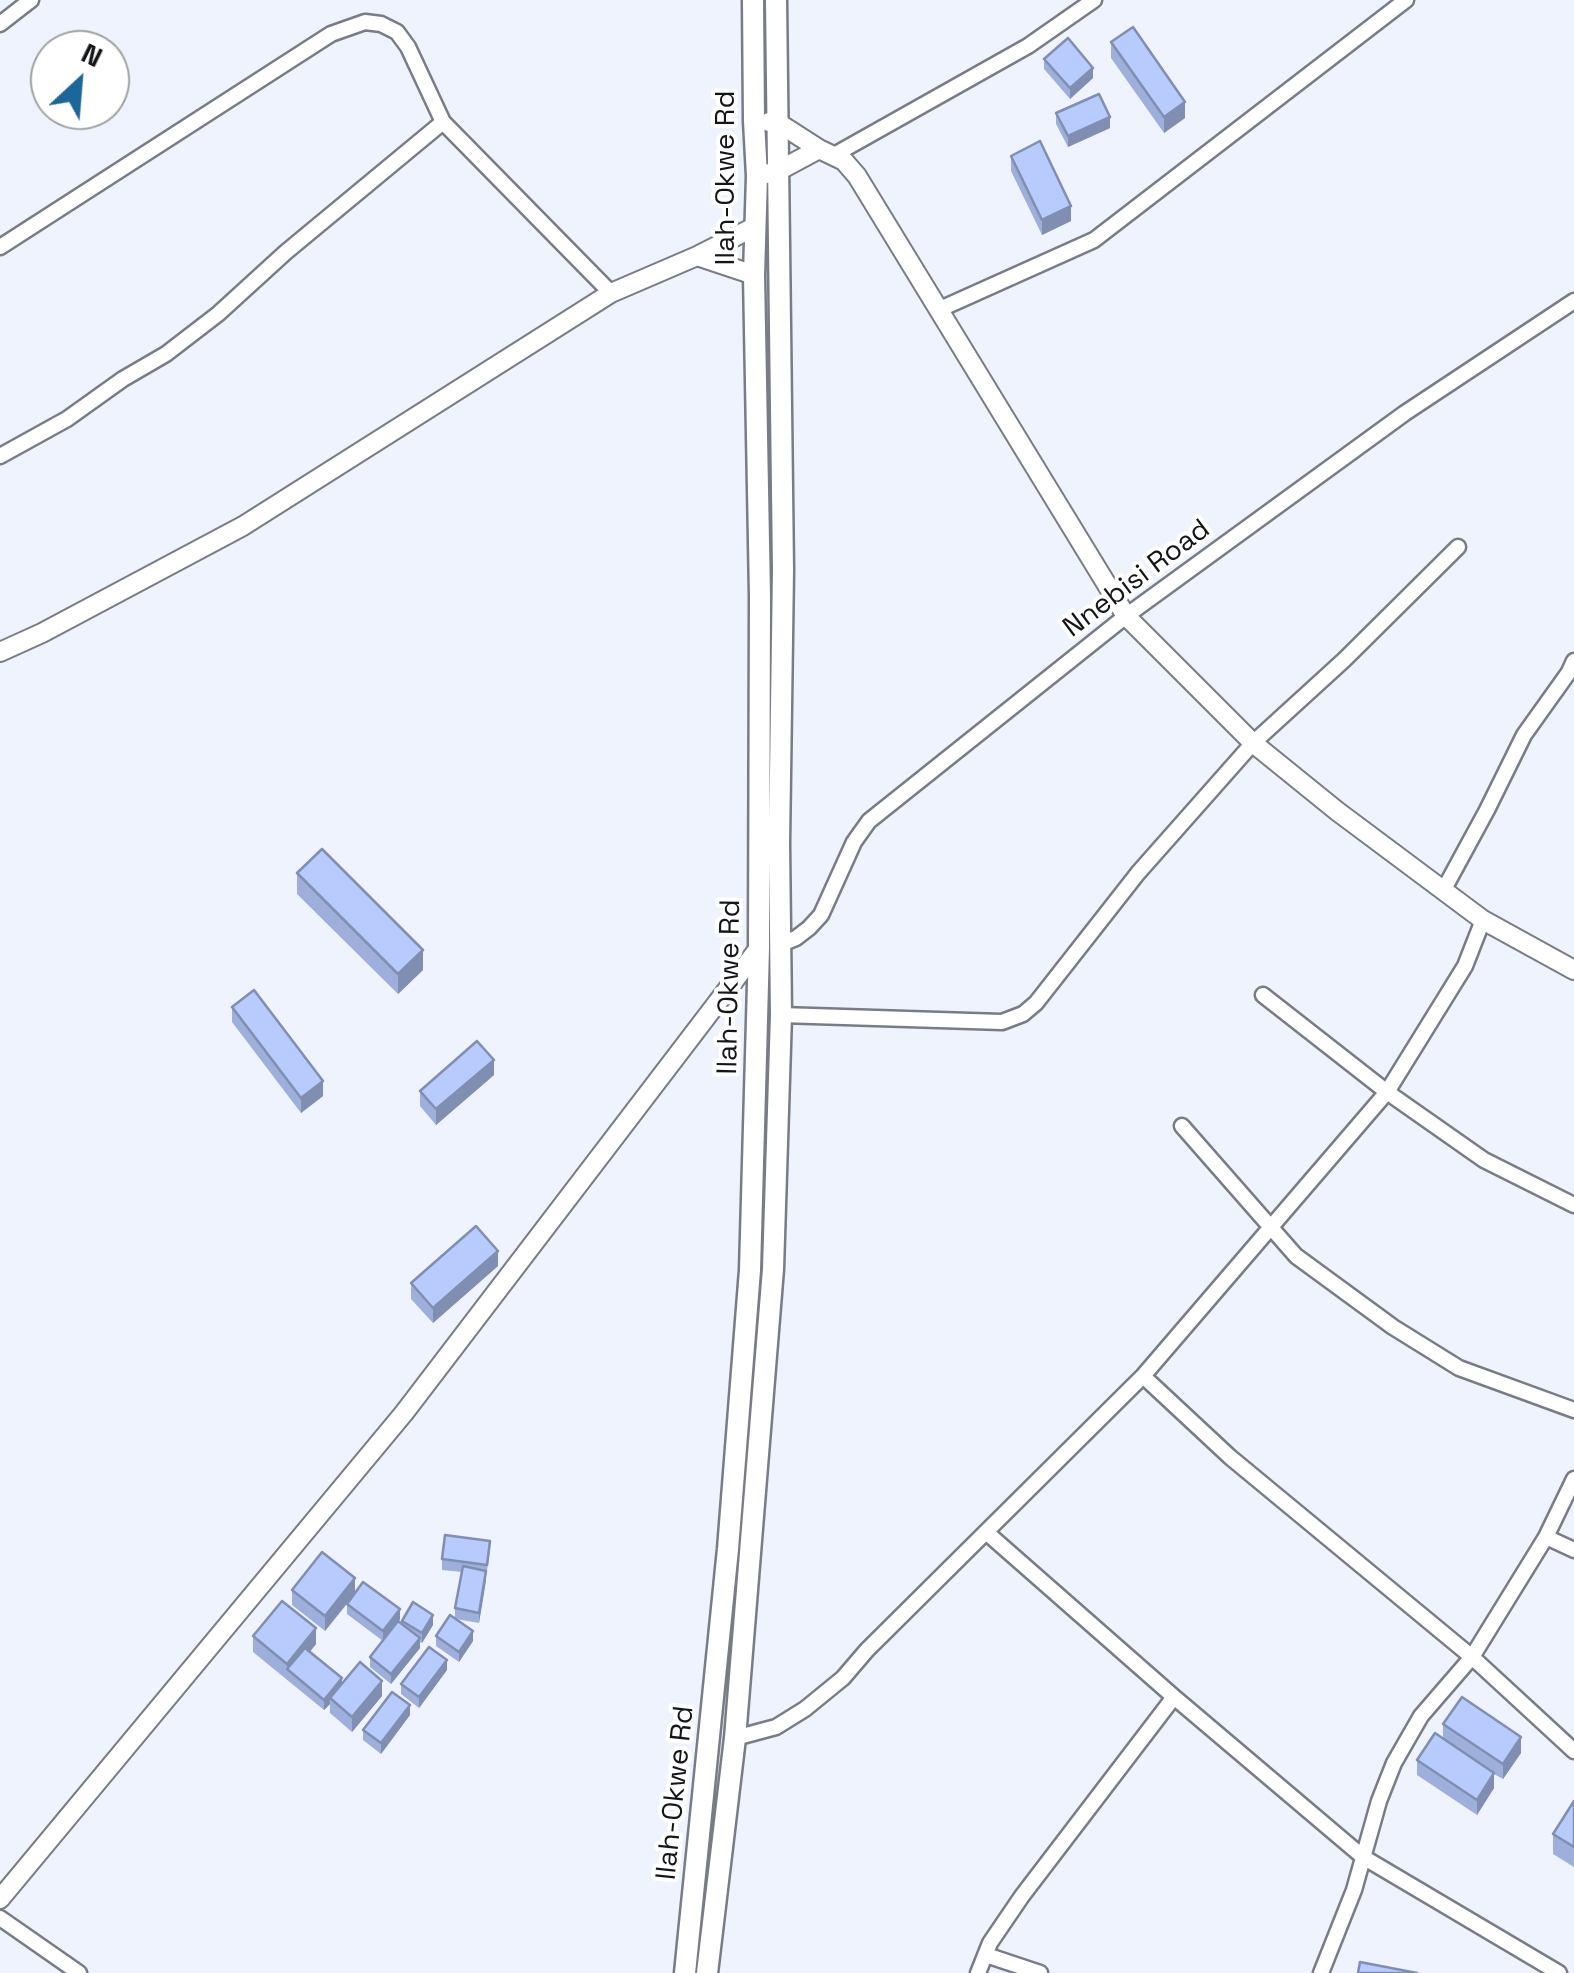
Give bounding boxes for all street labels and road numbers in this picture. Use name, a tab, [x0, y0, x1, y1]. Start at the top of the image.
street label: Ilah-Okwe Rd	[709, 90, 743, 266]
street label: Nnebisi Road	[1057, 513, 1217, 645]
street label: Ilah-Okwe Rd	[712, 899, 748, 1075]
street label: Ilah-Okwe Rd	[650, 1704, 702, 1882]

